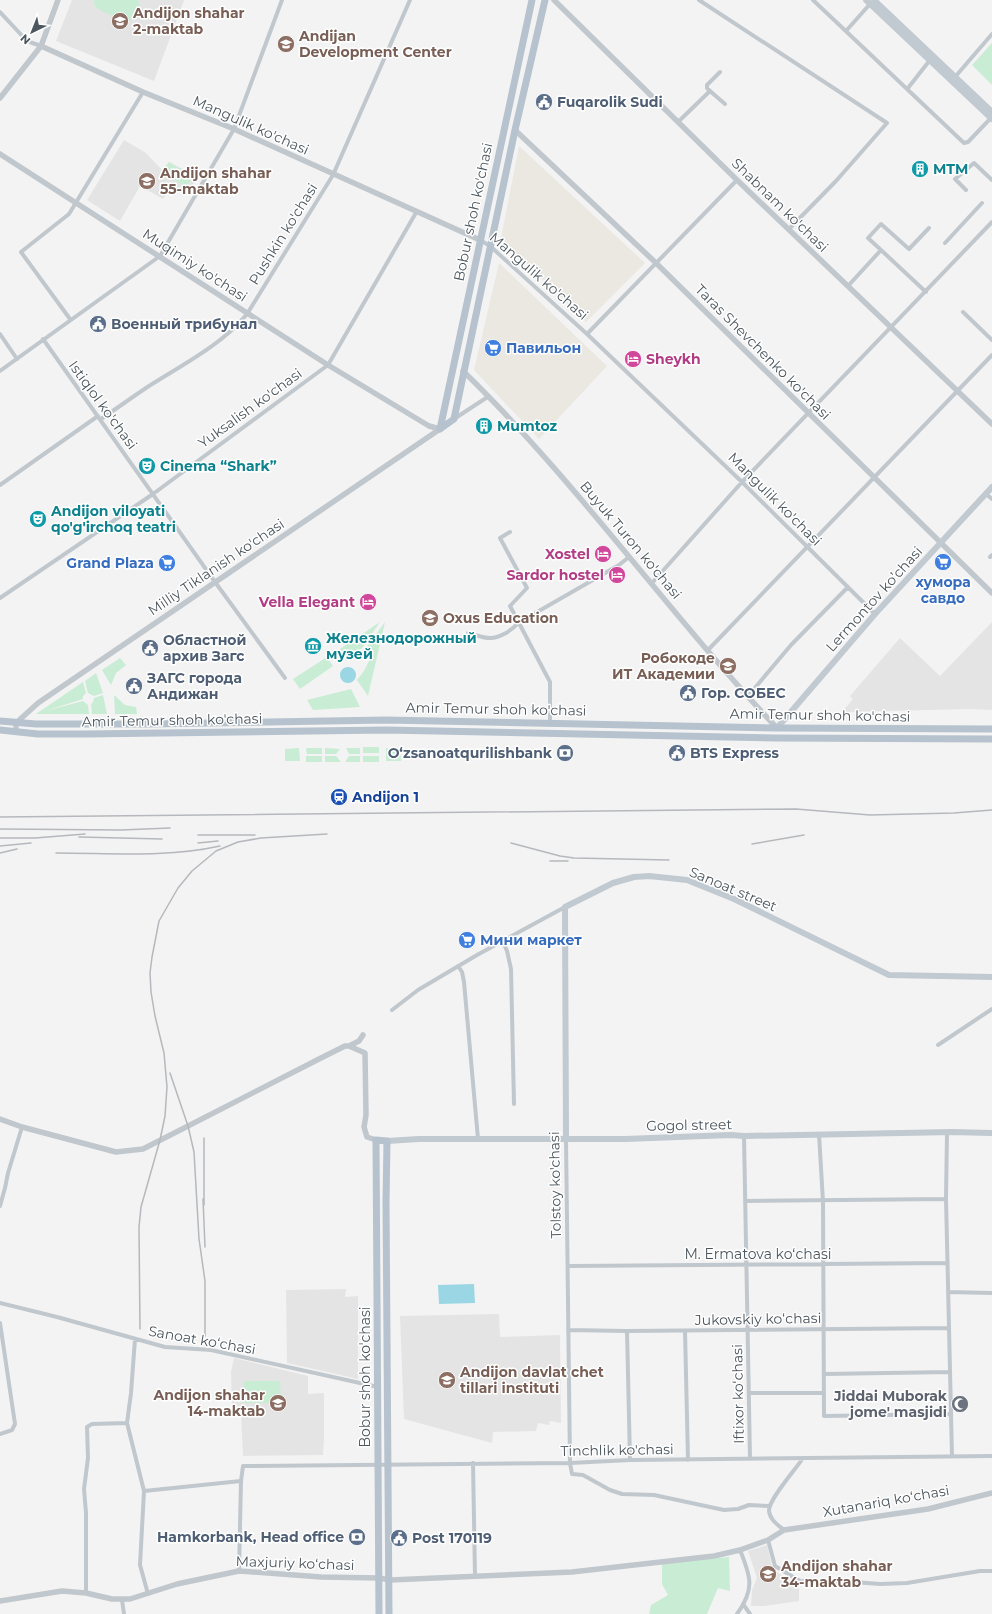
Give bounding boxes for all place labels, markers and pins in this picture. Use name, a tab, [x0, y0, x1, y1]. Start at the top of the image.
place label: Andijon shahar 2-maktab	[132, 4, 245, 38]
school or university icon: Andijon shahar 2-maktab	[110, 11, 130, 31]
place label: Andijan Development Center	[298, 27, 452, 61]
school or university icon: Andijan Development Center	[276, 34, 296, 54]
public building icon: Fuqarolik Sudi	[534, 92, 554, 112]
place label: Fuqarolik Sudi	[557, 93, 663, 111]
building icon: MTM	[910, 159, 930, 179]
place label: MTM	[933, 160, 968, 178]
place label: Andijon shahar 55-maktab	[159, 164, 272, 198]
school or university icon: Andijon shahar 55-maktab	[137, 171, 157, 191]
public building icon: Военный трибунал	[88, 314, 108, 334]
place label: Военный трибунал	[111, 315, 257, 333]
supermarket icon: Павильон	[483, 338, 503, 358]
place label: Павильон	[506, 339, 581, 357]
hotel icon: Sheykh	[623, 349, 643, 369]
place label: Sheykh	[646, 350, 701, 368]
building icon: Mumtoz	[474, 416, 494, 436]
place label: Mumtoz	[497, 417, 558, 435]
theatre icon: Cinema “Shark”	[137, 456, 157, 476]
place label: Cinema “Shark”	[160, 457, 277, 475]
place label: Andijon viloyati qo'g'irchoq teatri	[50, 502, 176, 536]
theatre icon: Andijon viloyati qo'g'irchoq teatri	[28, 509, 48, 529]
hotel icon: Xostel	[593, 544, 613, 564]
place label: Xostel	[545, 545, 590, 563]
supermarket icon: хумора савдо	[933, 552, 953, 572]
supermarket icon: Grand Plaza	[157, 553, 177, 573]
place label: Grand Plaza	[66, 554, 154, 572]
hotel icon: Sardor hostel	[607, 565, 627, 585]
place label: Sardor hostel	[506, 566, 604, 584]
place label: хумора савдо	[915, 573, 971, 607]
hotel icon: Vella Elegant	[358, 592, 378, 612]
place label: Vella Elegant	[258, 593, 355, 611]
school or university icon: Oxus Education	[420, 608, 440, 628]
place label: Oxus Education	[443, 609, 559, 627]
place label: Железнодорожный музей	[326, 629, 477, 663]
place label: Областной архив Загс	[163, 631, 246, 665]
museum icon: Железнодорожный музей	[303, 636, 323, 656]
public building icon: Областной архив Загс	[140, 638, 160, 658]
place label: Робокоде ИТ Академии	[612, 649, 715, 683]
school or university icon: Робокоде ИТ Академии	[718, 656, 738, 676]
place label: ЗАГС города Андижан	[146, 669, 242, 703]
public building icon: ЗАГС города Андижан	[124, 676, 144, 696]
public building icon: Гор. СОБЕС	[678, 683, 698, 703]
place label: Гор. СОБЕС	[701, 684, 786, 702]
bank icon: Oʻzsanoatqurilishbank	[555, 743, 575, 763]
public building icon: BTS Express	[667, 743, 687, 763]
place label: Oʻzsanoatqurilishbank	[388, 744, 553, 762]
place label: BTS Express	[690, 744, 779, 762]
station icon: Andijon 1	[329, 787, 349, 807]
place label: Andijon 1	[351, 788, 419, 806]
supermarket icon: Мини маркет	[457, 930, 477, 950]
place label: Мини маркет	[480, 931, 582, 949]
place label: Andijon davlat chet tillari instituti	[459, 1363, 604, 1397]
school or university icon: Andijon davlat chet tillari instituti	[437, 1370, 457, 1390]
place label: Andijon shahar 14-maktab	[152, 1386, 265, 1420]
place label: Jiddai Muborak jome' masjidi	[833, 1387, 948, 1421]
school or university icon: Andijon shahar 14-maktab	[268, 1393, 288, 1413]
mosque icon: Jiddai Muborak jome' masjidi	[950, 1394, 970, 1414]
bank icon: Hamkorbank, Head office	[347, 1527, 367, 1547]
place label: Hamkorbank, Head office	[157, 1528, 344, 1546]
public building icon: Post 170119	[389, 1528, 409, 1548]
place label: Post 170119	[412, 1529, 492, 1547]
place label: Andijon shahar 34-maktab	[780, 1557, 893, 1591]
school or university icon: Andijon shahar 34-maktab	[758, 1564, 778, 1584]

